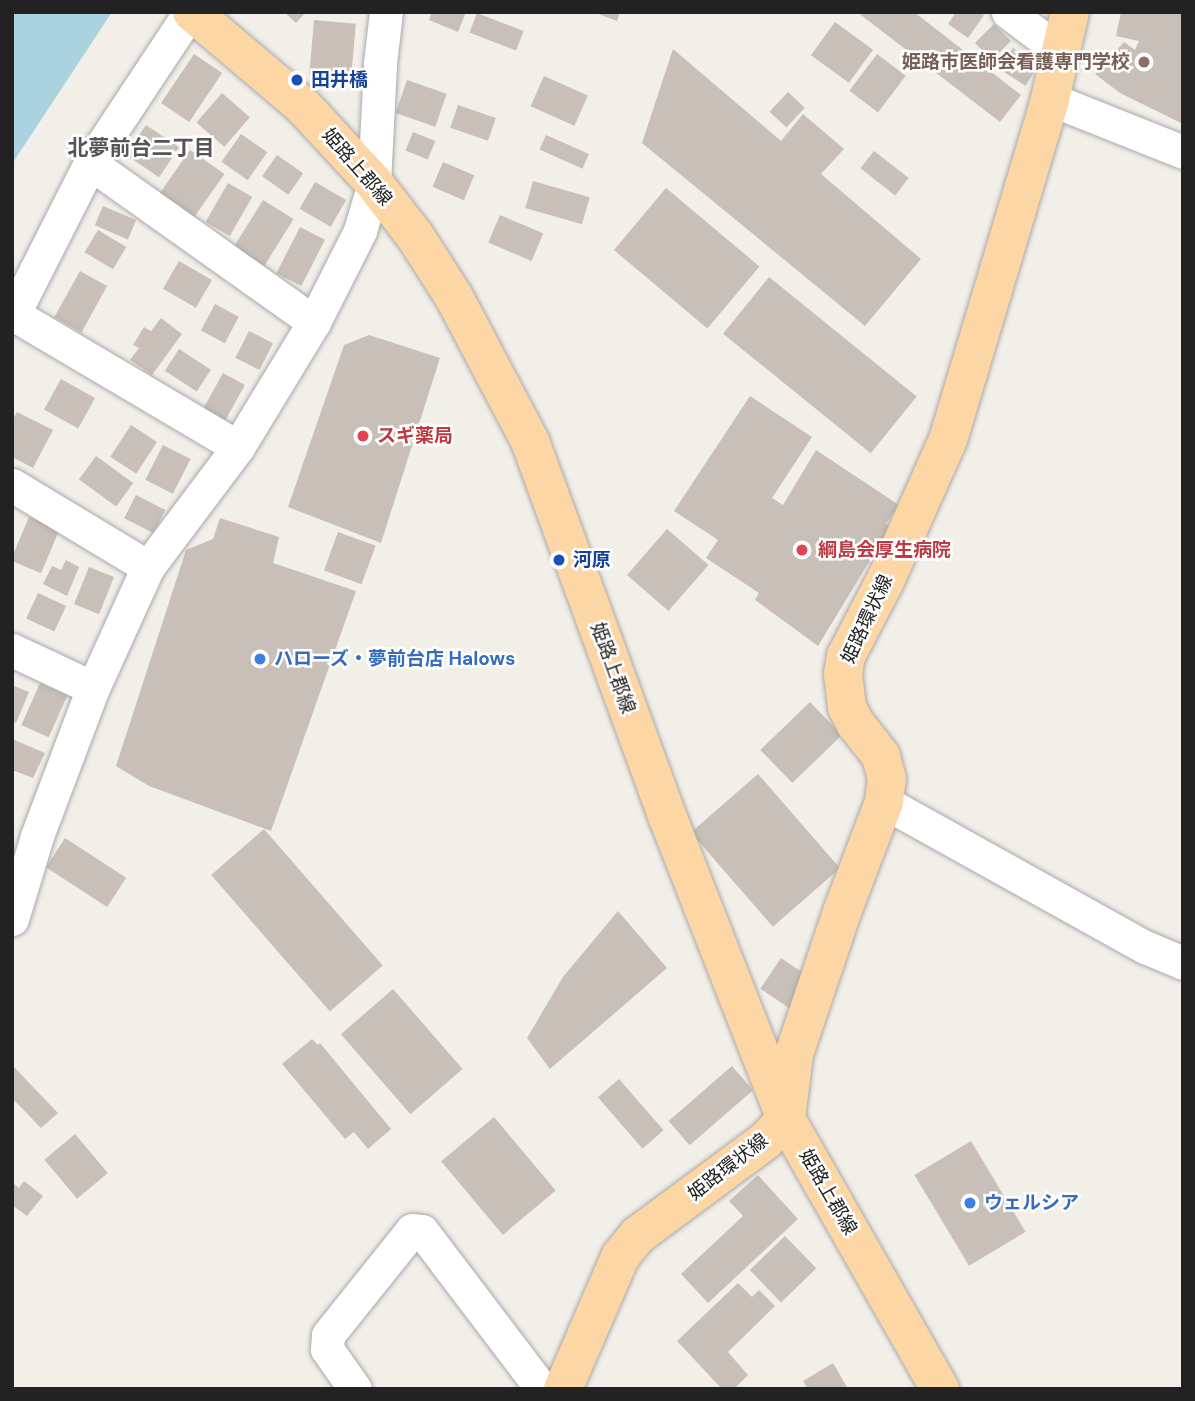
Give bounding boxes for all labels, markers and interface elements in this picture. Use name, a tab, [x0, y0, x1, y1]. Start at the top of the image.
place label: 姫路市医師会看護専門学校	[902, 51, 1130, 73]
marker: 姫路市医師会看護専門学校	[1136, 54, 1152, 70]
place label: 田井橋	[311, 69, 368, 91]
marker: 田井橋	[289, 72, 305, 88]
street label: 姫路上郡線	[317, 124, 397, 210]
district label: 北夢前台二丁目	[68, 135, 214, 161]
place label: スギ薬局	[377, 425, 453, 447]
marker: スギ薬局	[355, 428, 371, 444]
place label: 綱島会厚生病院	[818, 539, 951, 561]
marker: 綱島会厚生病院	[792, 540, 812, 560]
place label: 河原	[573, 549, 611, 571]
marker: 河原	[551, 552, 567, 568]
street label: 姫路環状線	[837, 571, 897, 667]
street label: 姫路上郡線	[586, 619, 640, 717]
place label: ハローズ・夢前台店 Halows	[274, 648, 516, 670]
marker: ハローズ・夢前台店 Halows	[252, 651, 268, 667]
street label: 姫路環状線	[684, 1129, 772, 1205]
street label: 姫路上郡線	[794, 1145, 862, 1239]
place label: ウェルシア	[984, 1192, 1079, 1214]
marker: ウェルシア	[962, 1195, 978, 1211]

